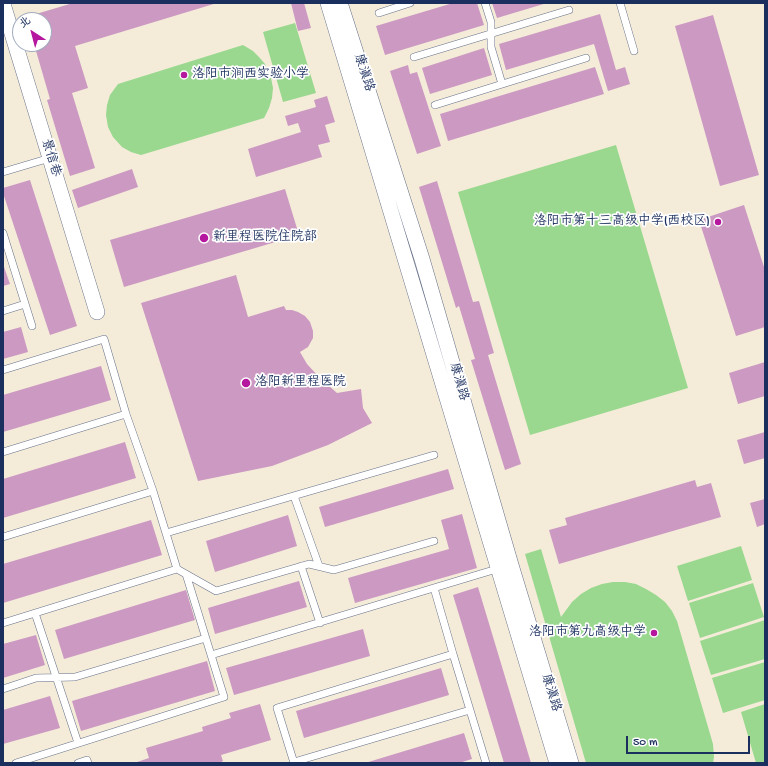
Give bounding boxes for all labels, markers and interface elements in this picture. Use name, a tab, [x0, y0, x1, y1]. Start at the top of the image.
north arrow	[12, 12, 52, 52]
text: 北	[18, 15, 34, 31]
street label: 康滇路	[350, 52, 376, 94]
place label: 洛阳市涧西实验小学	[192, 67, 309, 83]
marker: 洛阳市涧西实验小学	[179, 70, 189, 80]
street label: 景信巷	[37, 137, 63, 179]
place label: 洛阳市第十三高级中学(西校区)	[534, 214, 710, 230]
marker: 洛阳市第十三高级中学(西校区)	[713, 217, 723, 227]
place label: 新里程医院住院部	[213, 230, 317, 246]
marker: 新里程医院住院部	[198, 232, 210, 244]
street label: 康滇路	[445, 361, 471, 403]
place label: 洛阳新里程医院	[255, 375, 346, 391]
marker: 洛阳新里程医院	[240, 377, 252, 389]
place label: 洛阳市第九高级中学	[529, 625, 646, 641]
marker: 洛阳市第九高级中学	[649, 628, 659, 638]
street label: 康滇路	[537, 672, 563, 714]
scale bar	[628, 728, 752, 754]
text: 50 m	[633, 736, 658, 750]

